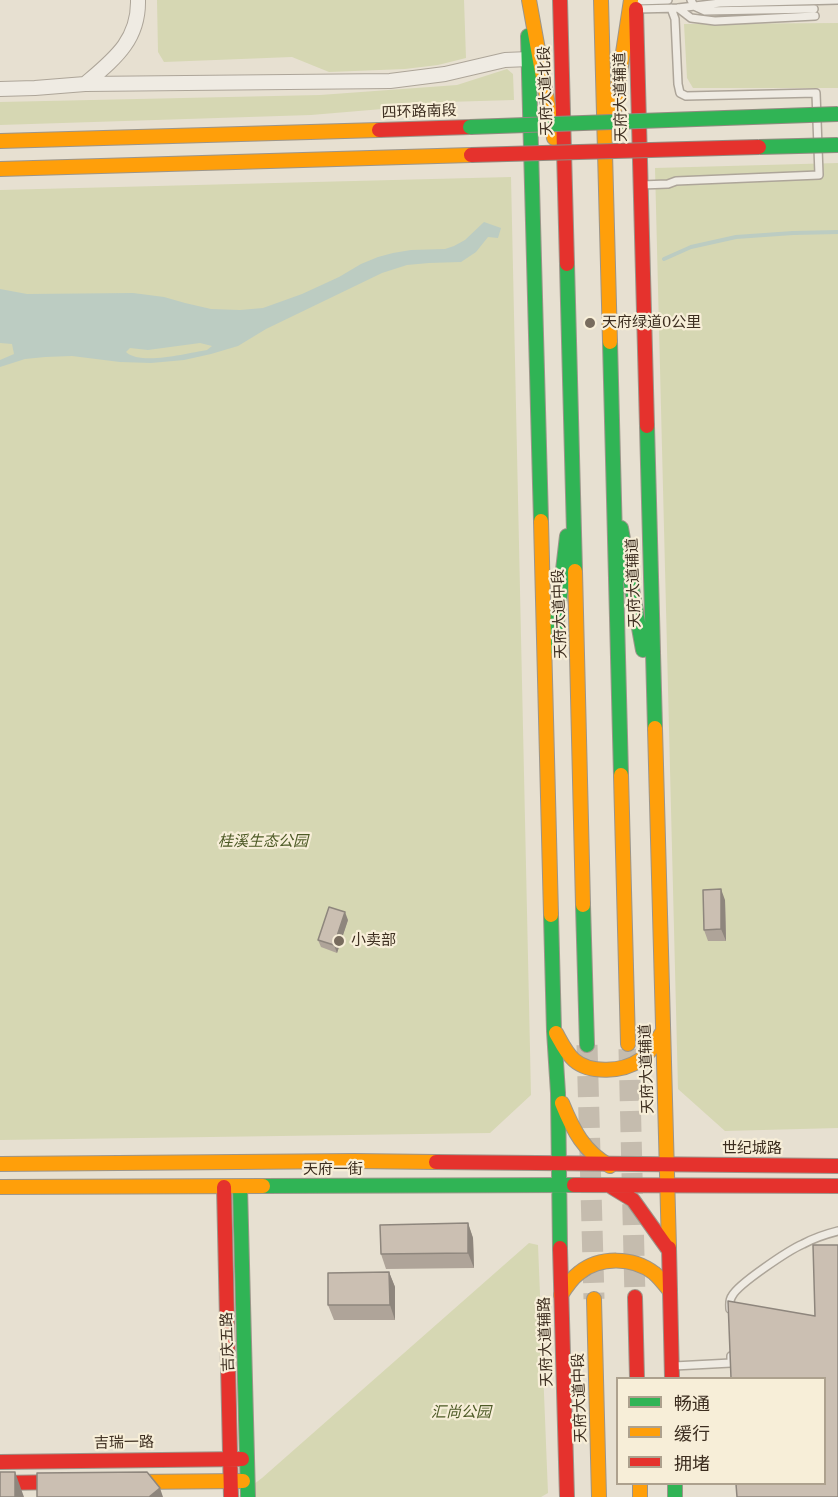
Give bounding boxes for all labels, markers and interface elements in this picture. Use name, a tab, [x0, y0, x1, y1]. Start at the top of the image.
street label: 天府大道北段	[535, 46, 557, 136]
street label: 天府大道辅道	[611, 52, 631, 142]
street label: 四环路南段	[381, 102, 457, 122]
place label: 天府绿道0公里	[602, 314, 701, 332]
marker: 天府绿道0公里	[583, 316, 597, 330]
street label: 天府大道辅道	[623, 538, 645, 628]
street label: 天府大道中段	[549, 569, 571, 659]
park label: 桂溪生态公园	[218, 833, 308, 851]
place label: 小卖部	[351, 932, 396, 950]
marker: 小卖部	[332, 934, 346, 948]
street label: 天府大道辅道	[636, 1024, 658, 1114]
street label: 世纪城路	[722, 1140, 782, 1158]
street label: 天府一街	[303, 1161, 363, 1179]
street label: 天府大道辅路	[535, 1297, 557, 1387]
street label: 吉庆五路	[218, 1312, 238, 1372]
street label: 天府大道中段	[569, 1353, 591, 1443]
legend	[616, 1377, 826, 1485]
text: 畅通	[674, 1392, 710, 1415]
park label: 汇尚公园	[431, 1404, 491, 1422]
text: 缓行	[674, 1422, 710, 1445]
street label: 吉瑞一路	[94, 1433, 154, 1453]
text: 拥堵	[674, 1452, 710, 1475]

